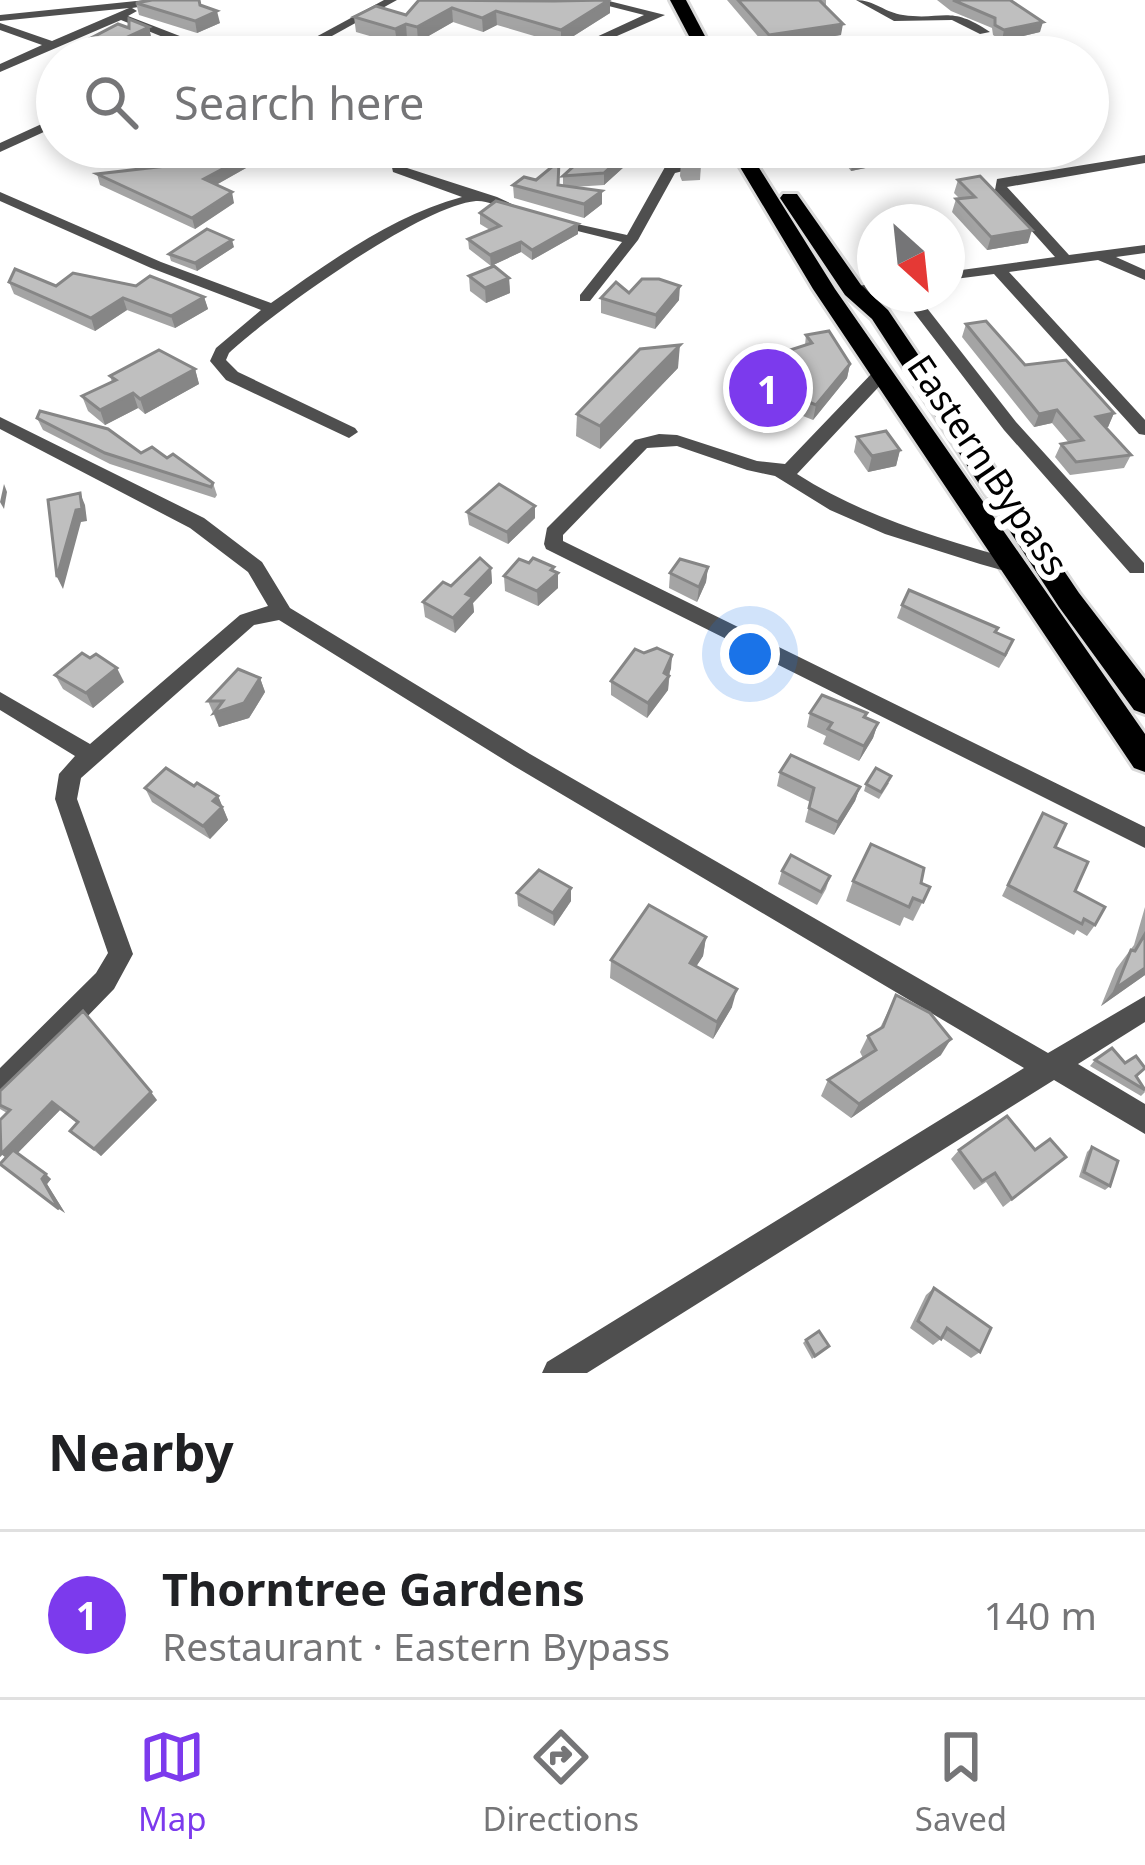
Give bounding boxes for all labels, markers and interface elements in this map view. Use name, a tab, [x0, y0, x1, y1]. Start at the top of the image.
search box	[36, 36, 1109, 168]
icon: search	[78, 69, 144, 135]
text: Search here	[174, 72, 424, 133]
north arrow	[857, 204, 965, 312]
pin: 1	[729, 343, 807, 433]
street label: Eastern Bypass	[897, 345, 1080, 584]
your location	[720, 624, 780, 684]
text: Nearby	[48, 1416, 234, 1486]
text: Thorntree Gardens	[162, 1558, 585, 1619]
text: 1	[76, 1588, 98, 1641]
text: 140 m	[983, 1588, 1097, 1641]
text: Restaurant · Eastern Bypass	[162, 1619, 670, 1672]
tab: Map	[138, 1724, 207, 1841]
tab: Directions	[482, 1724, 639, 1841]
tab: Saved	[915, 1724, 1007, 1841]

